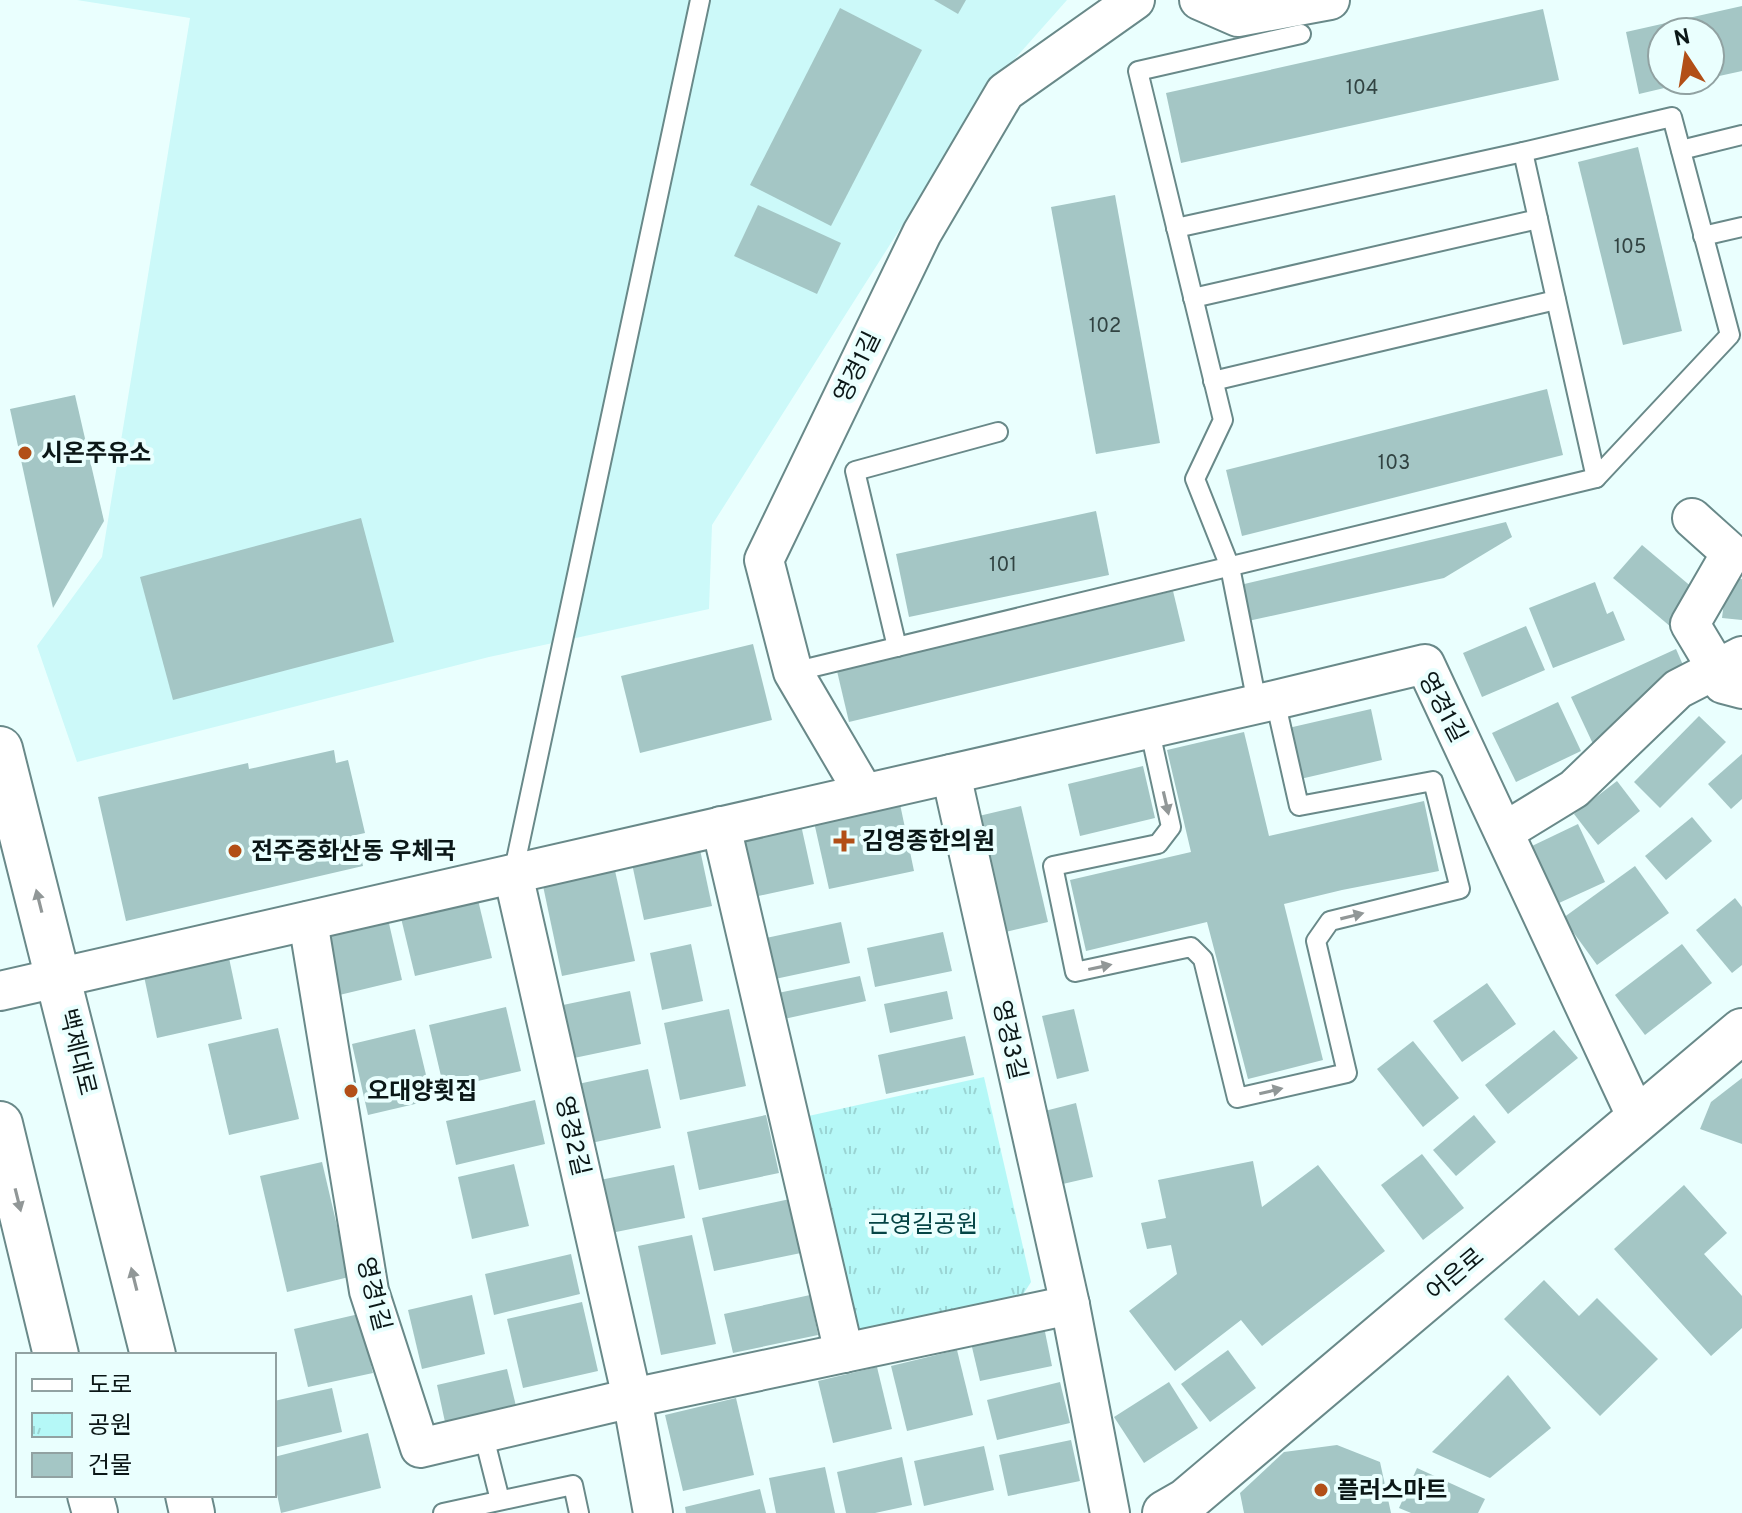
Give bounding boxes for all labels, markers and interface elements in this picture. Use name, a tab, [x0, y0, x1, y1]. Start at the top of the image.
north arrow	[1646, 16, 1726, 96]
text: N	[1672, 24, 1693, 54]
house number: 104	[1346, 76, 1378, 102]
house number: 105	[1614, 235, 1646, 261]
house number: 102	[1089, 314, 1121, 340]
street label: 영경1길	[829, 328, 889, 408]
place label: 시온주유소	[41, 440, 151, 470]
marker: 시온주유소	[16, 444, 34, 462]
house number: 103	[1378, 451, 1410, 477]
house number: 101	[989, 553, 1017, 579]
street label: 영경1길	[1410, 668, 1472, 748]
one-way arrow	[1160, 791, 1173, 816]
place label: 김영종한의원	[862, 828, 994, 858]
marker: 김영종한의원	[833, 830, 855, 852]
place label: 전주중화산동 우체국	[251, 838, 456, 868]
marker: 전주중화산동 우체국	[226, 842, 244, 860]
one-way arrow	[33, 889, 45, 914]
one-way arrow	[1339, 909, 1364, 922]
one-way arrow	[1088, 960, 1113, 973]
street label: 영경3길	[984, 998, 1032, 1083]
street label: 백제대로	[51, 1006, 101, 1099]
place label: 오대양횟집	[367, 1078, 477, 1108]
marker: 오대양횟집	[342, 1082, 360, 1100]
one-way arrow	[1259, 1084, 1284, 1096]
street label: 영경2길	[547, 1094, 595, 1179]
one-way arrow	[13, 1188, 25, 1213]
park label: 근영길공원	[868, 1211, 978, 1241]
street label: 어은로	[1421, 1243, 1491, 1308]
street label: 영경1길	[348, 1254, 396, 1335]
one-way arrow	[127, 1267, 140, 1292]
legend	[16, 1353, 276, 1497]
text: 도로	[88, 1372, 132, 1402]
text: 공원	[88, 1412, 132, 1442]
text: 건물	[88, 1452, 132, 1482]
place label: 플러스마트	[1337, 1477, 1447, 1507]
marker: 플러스마트	[1312, 1481, 1330, 1499]

